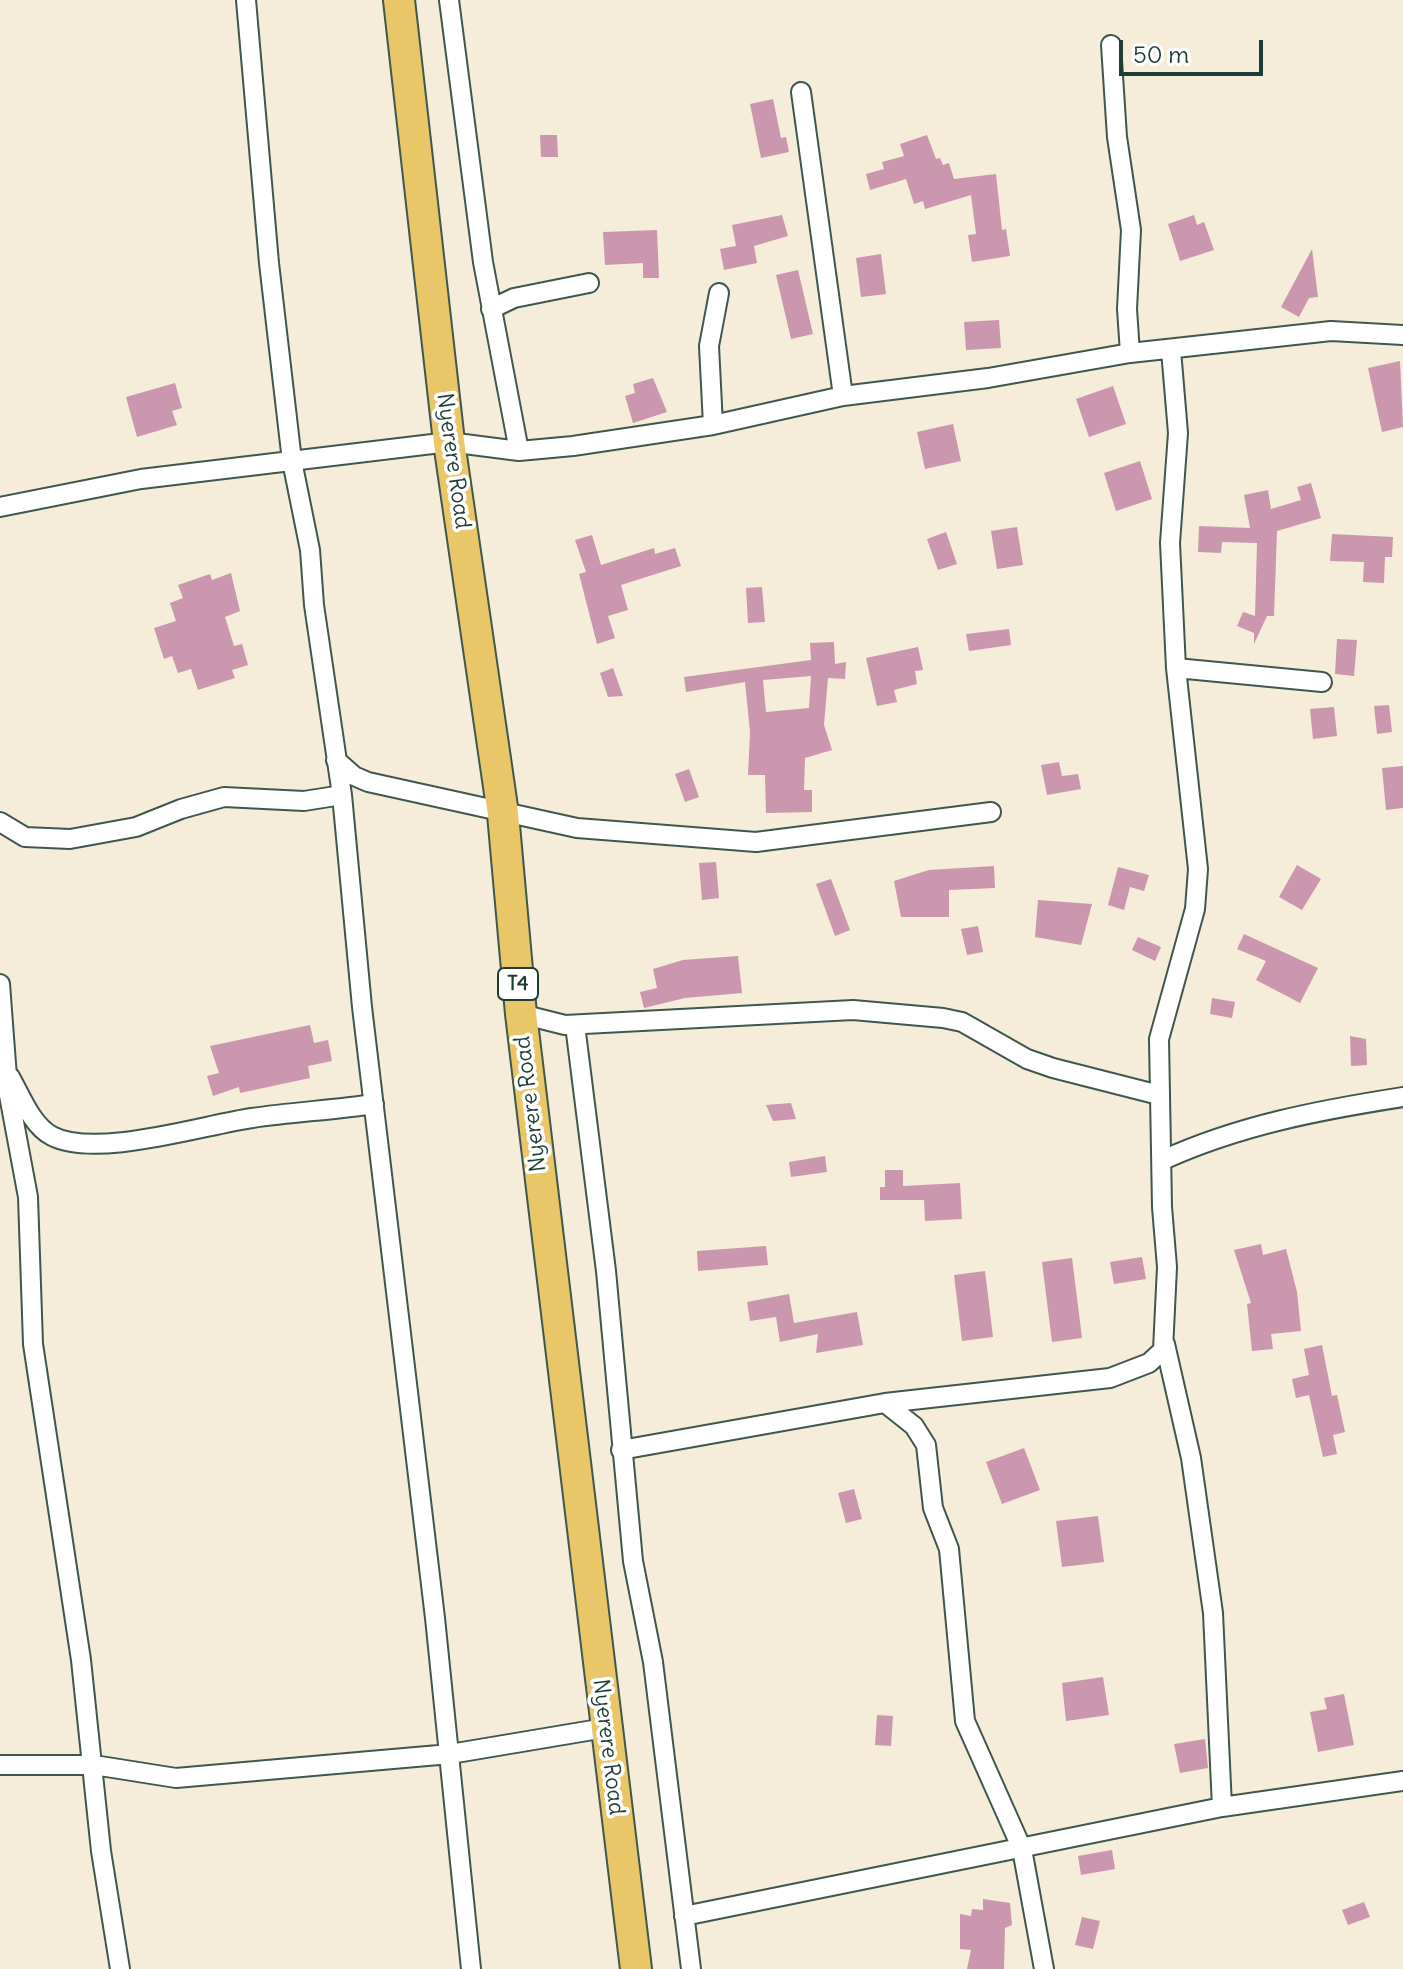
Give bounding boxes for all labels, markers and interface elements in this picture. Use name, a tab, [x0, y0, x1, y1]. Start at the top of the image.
scale bar	[1123, 24, 1267, 74]
text: 50 m	[1133, 39, 1189, 69]
street label: Nyerere Road	[430, 392, 476, 530]
road number: T4	[498, 968, 538, 1000]
street label: Nyerere Road	[510, 1035, 552, 1173]
street label: Nyerere Road	[587, 1678, 629, 1816]

